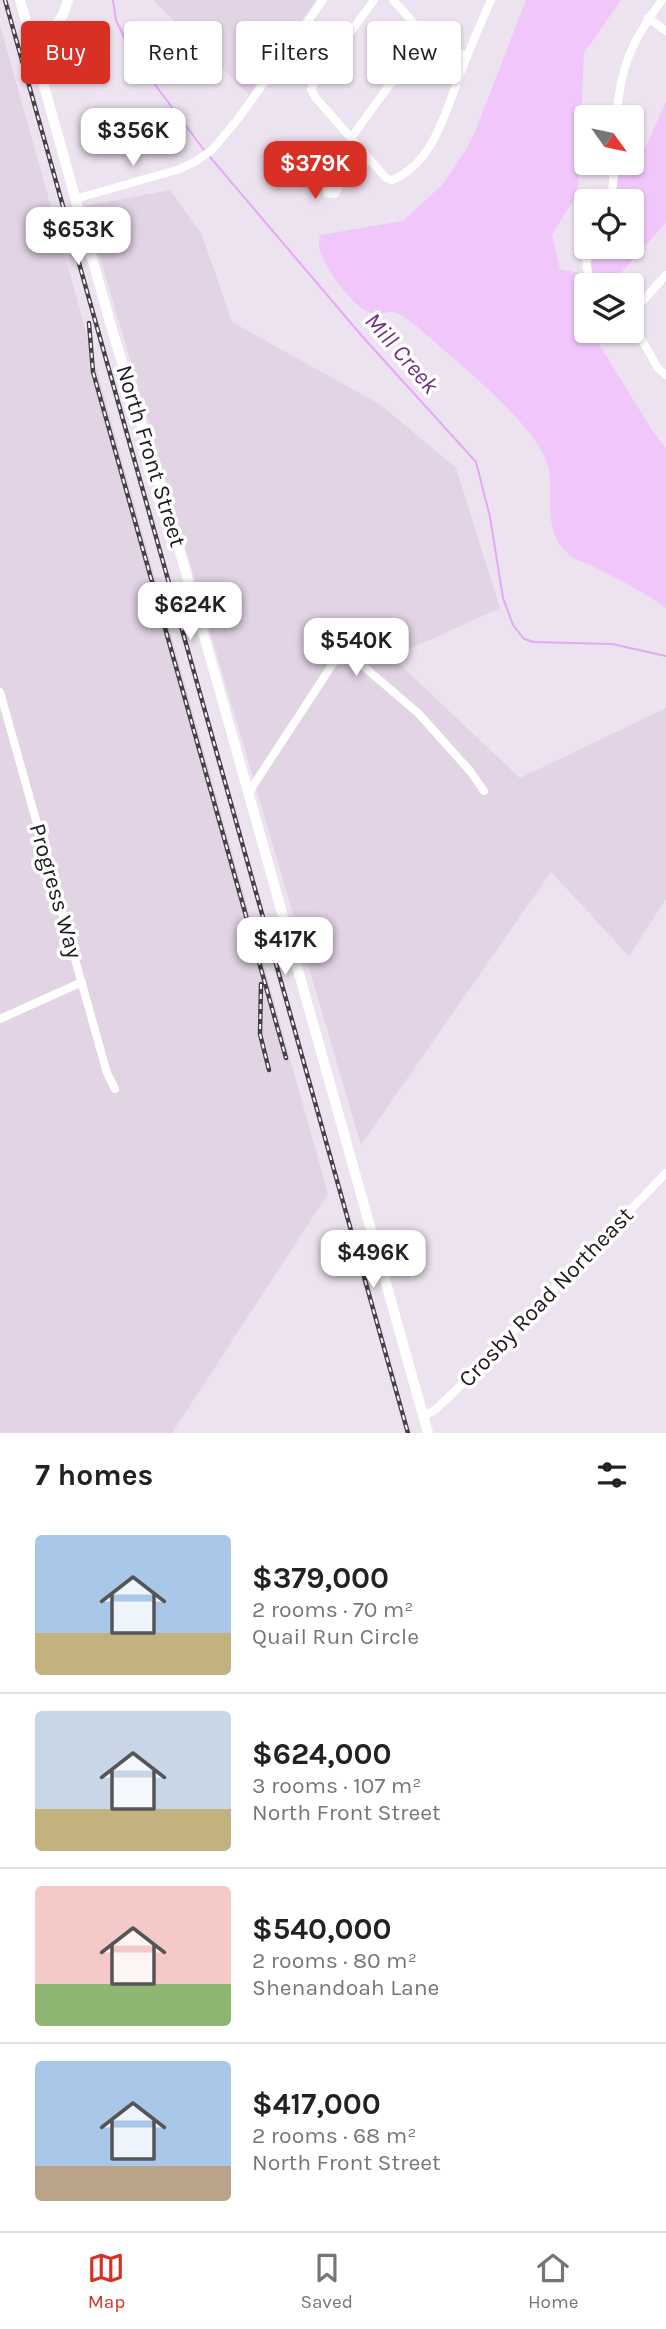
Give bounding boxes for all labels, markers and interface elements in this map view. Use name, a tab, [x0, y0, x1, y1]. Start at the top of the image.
chip: Buy	[21, 21, 110, 84]
chip: Rent	[124, 21, 222, 84]
chip: Filters	[236, 21, 353, 84]
chip: New	[367, 21, 461, 84]
north arrow	[574, 105, 644, 175]
map controls	[574, 105, 644, 343]
pin: $356K	[84, 108, 182, 168]
text: $356K	[97, 117, 169, 144]
pin: $379K	[266, 142, 364, 201]
text: $379K	[280, 150, 350, 177]
button: locate	[574, 189, 644, 259]
pin: $653K	[29, 208, 127, 267]
text: $653K	[42, 216, 114, 243]
button: layers	[574, 273, 644, 343]
water label: Mill Creek	[359, 307, 445, 400]
street label: North Front Street	[111, 362, 192, 550]
pin: $624K	[141, 582, 239, 642]
text: $624K	[154, 591, 226, 618]
pin: $540K	[307, 618, 405, 678]
text: $540K	[320, 627, 392, 654]
street label: Progress Way	[24, 820, 88, 962]
pin: $417K	[236, 918, 334, 977]
text: $417K	[253, 926, 317, 953]
street label: Crosby Road Northeast	[453, 1201, 639, 1393]
pin: $496K	[324, 1230, 422, 1290]
text: $496K	[337, 1239, 409, 1266]
icon: filters	[593, 1456, 631, 1494]
text: 7 homes	[35, 1457, 153, 1493]
text: $379,000	[252, 1560, 389, 1596]
icon: home	[91, 1563, 175, 1647]
text: 2 rooms · 70 m²	[252, 1596, 414, 1623]
text: Quail Run Circle	[252, 1623, 419, 1650]
text: $624,000	[252, 1736, 391, 1772]
icon: home	[91, 1739, 175, 1823]
text: 3 rooms · 107 m²	[252, 1772, 421, 1799]
text: North Front Street	[252, 1799, 441, 1826]
text: $540,000	[252, 1911, 391, 1947]
icon: home	[91, 1914, 175, 1998]
text: 2 rooms · 80 m²	[252, 1947, 417, 1974]
text: Shenandoah Lane	[252, 1974, 439, 2001]
text: $417,000	[252, 2086, 381, 2122]
icon: home	[91, 2089, 175, 2173]
text: 2 rooms · 68 m²	[252, 2122, 416, 2149]
text: North Front Street	[252, 2149, 441, 2176]
tab: Map	[87, 2249, 125, 2313]
tab: Saved	[300, 2249, 353, 2313]
tab: Home	[528, 2249, 579, 2313]

